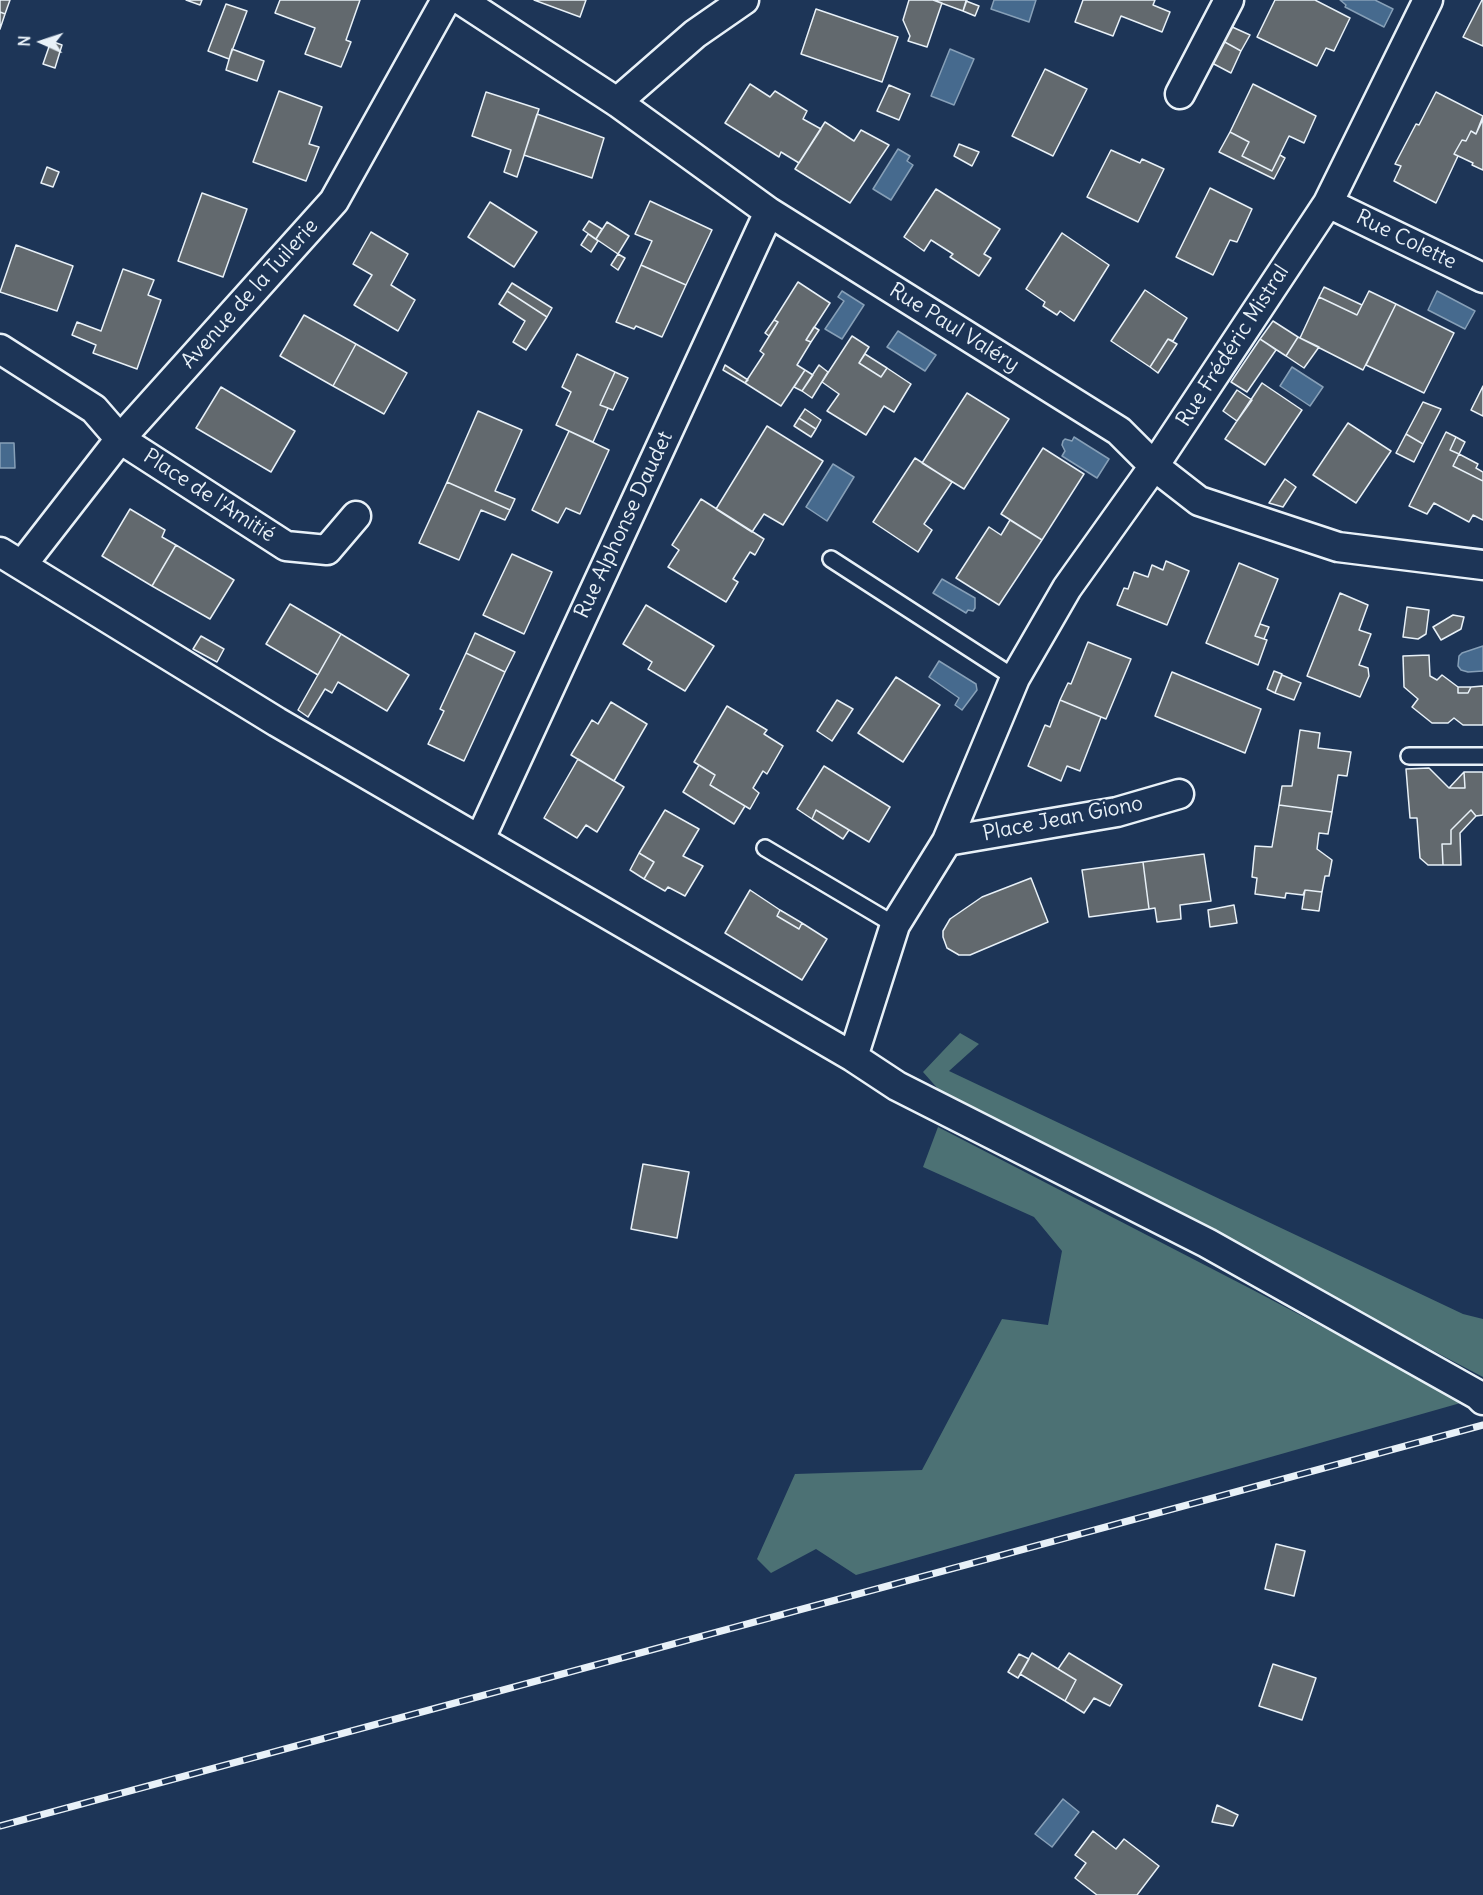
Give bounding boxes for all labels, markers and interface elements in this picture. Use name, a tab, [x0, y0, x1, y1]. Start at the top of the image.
north arrow	[12, 12, 72, 72]
text: N	[14, 35, 34, 47]
street label: Rue Colette	[1352, 205, 1460, 275]
street label: Avenue de la Tuilerie	[176, 214, 324, 374]
street label: Rue Frédéric Mistral	[1171, 260, 1295, 432]
street label: Rue Paul Valéry	[884, 278, 1024, 378]
street label: Rue Alphonse Daudet	[570, 428, 678, 622]
street label: Place de l'Amitié	[138, 444, 280, 548]
street label: Place Jean Giono	[981, 791, 1145, 847]

